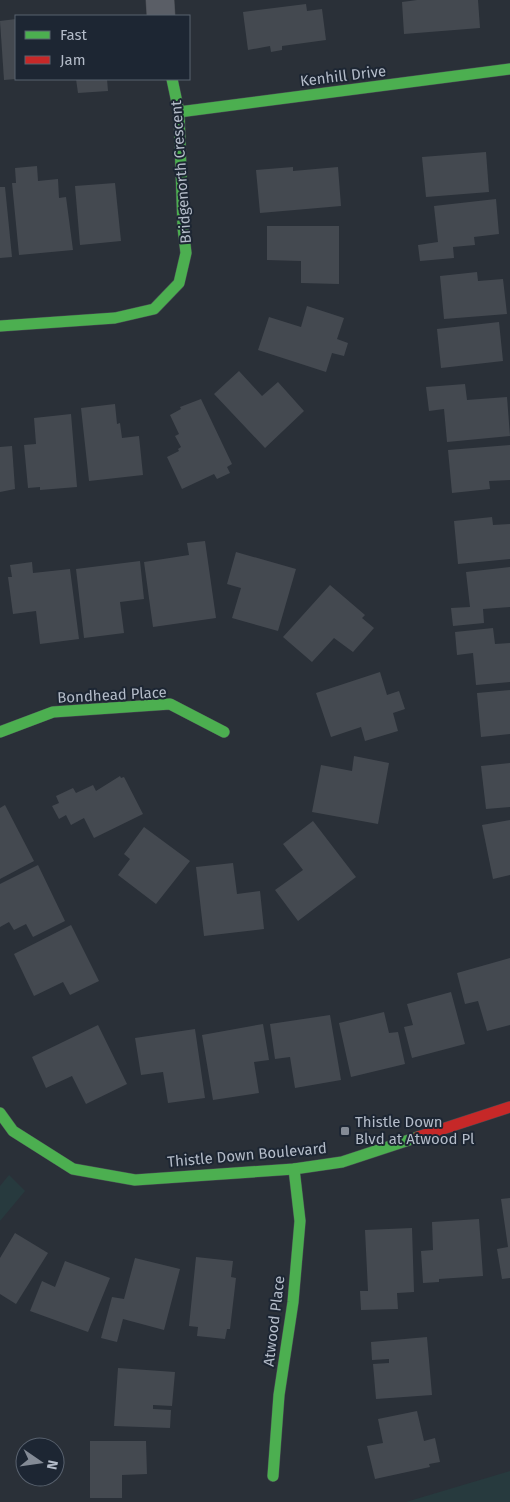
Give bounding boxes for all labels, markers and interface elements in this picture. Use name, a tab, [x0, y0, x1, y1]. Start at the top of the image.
legend	[15, 15, 190, 80]
text: Fast	[60, 26, 87, 44]
text: Jam	[60, 51, 86, 69]
street label: Kenhill Drive	[299, 62, 387, 90]
street label: Bridgenorth Crescent	[167, 99, 195, 244]
street label: Bondhead Place	[57, 683, 167, 707]
place label: Thistle Down Blvd at Atwood Pl	[355, 1113, 475, 1148]
marker: Thistle Down Blvd at Atwood Pl	[339, 1125, 351, 1137]
street label: Thistle Down Boulevard	[166, 1139, 328, 1171]
street label: Atwood Place	[260, 1275, 288, 1367]
north arrow	[15, 1437, 65, 1487]
text: N	[43, 1458, 62, 1471]

